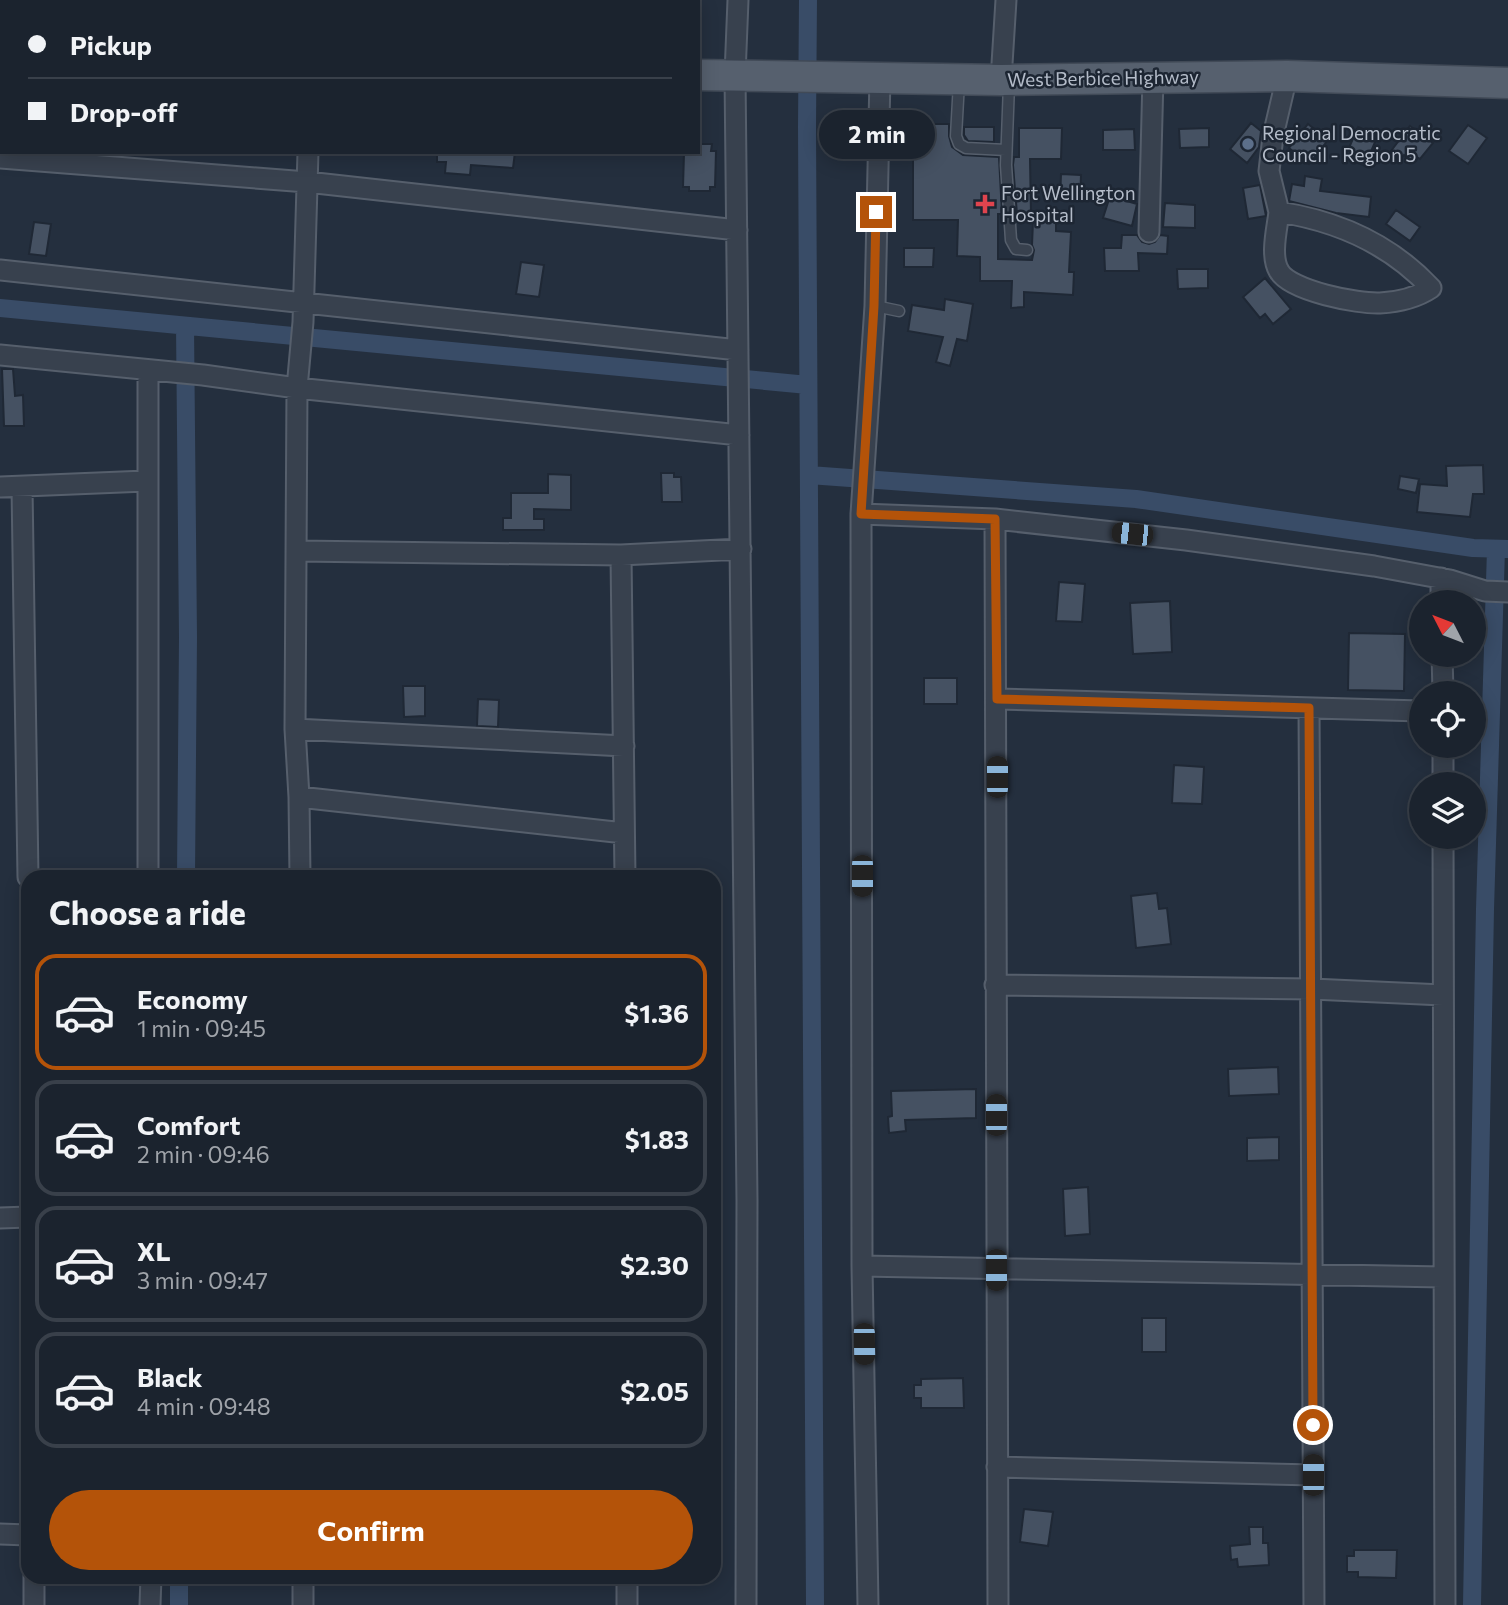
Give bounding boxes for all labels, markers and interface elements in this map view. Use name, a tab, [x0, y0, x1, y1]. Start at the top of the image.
text: Pickup	[70, 29, 152, 60]
street label: West Berbice Highway	[1007, 64, 1199, 91]
text: Drop-off	[70, 96, 177, 127]
callout: 2 min	[818, 110, 934, 160]
text: 2 min	[848, 120, 906, 148]
place label: Regional Democratic Council - Region 5	[1262, 121, 1441, 166]
marker: Regional Democratic Council - Region 5	[1240, 136, 1256, 152]
place label: Fort Wellington Hospital	[1001, 181, 1136, 226]
marker: Fort Wellington Hospital	[975, 194, 995, 214]
route end	[860, 196, 892, 228]
car	[1111, 521, 1154, 547]
north arrow	[1409, 590, 1486, 667]
map controls	[1409, 590, 1486, 849]
button: locate	[1409, 681, 1486, 758]
car	[987, 756, 1008, 798]
button: layers	[1409, 772, 1486, 849]
car	[852, 855, 873, 897]
text: Choose a ride	[49, 892, 246, 932]
icon: car	[53, 981, 116, 1044]
text: Economy	[137, 983, 248, 1014]
text: $1.36	[624, 997, 689, 1028]
text: 1 min · 09:45	[137, 1014, 266, 1042]
car	[986, 1094, 1007, 1136]
icon: car	[53, 1107, 116, 1170]
text: Comfort	[137, 1109, 240, 1140]
text: $1.83	[625, 1123, 689, 1154]
text: 2 min · 09:46	[137, 1140, 270, 1168]
icon: car	[53, 1233, 116, 1296]
text: XL	[137, 1235, 171, 1266]
text: $2.30	[620, 1249, 689, 1280]
car	[986, 1249, 1007, 1291]
text: 3 min · 09:47	[137, 1266, 268, 1294]
car	[854, 1323, 875, 1365]
icon: car	[53, 1359, 116, 1422]
text: Black	[137, 1361, 203, 1392]
text: $2.05	[620, 1375, 689, 1406]
text: 4 min · 09:48	[137, 1392, 271, 1420]
route start	[1297, 1409, 1329, 1441]
car	[1303, 1454, 1324, 1496]
button: Confirm	[49, 1490, 693, 1570]

